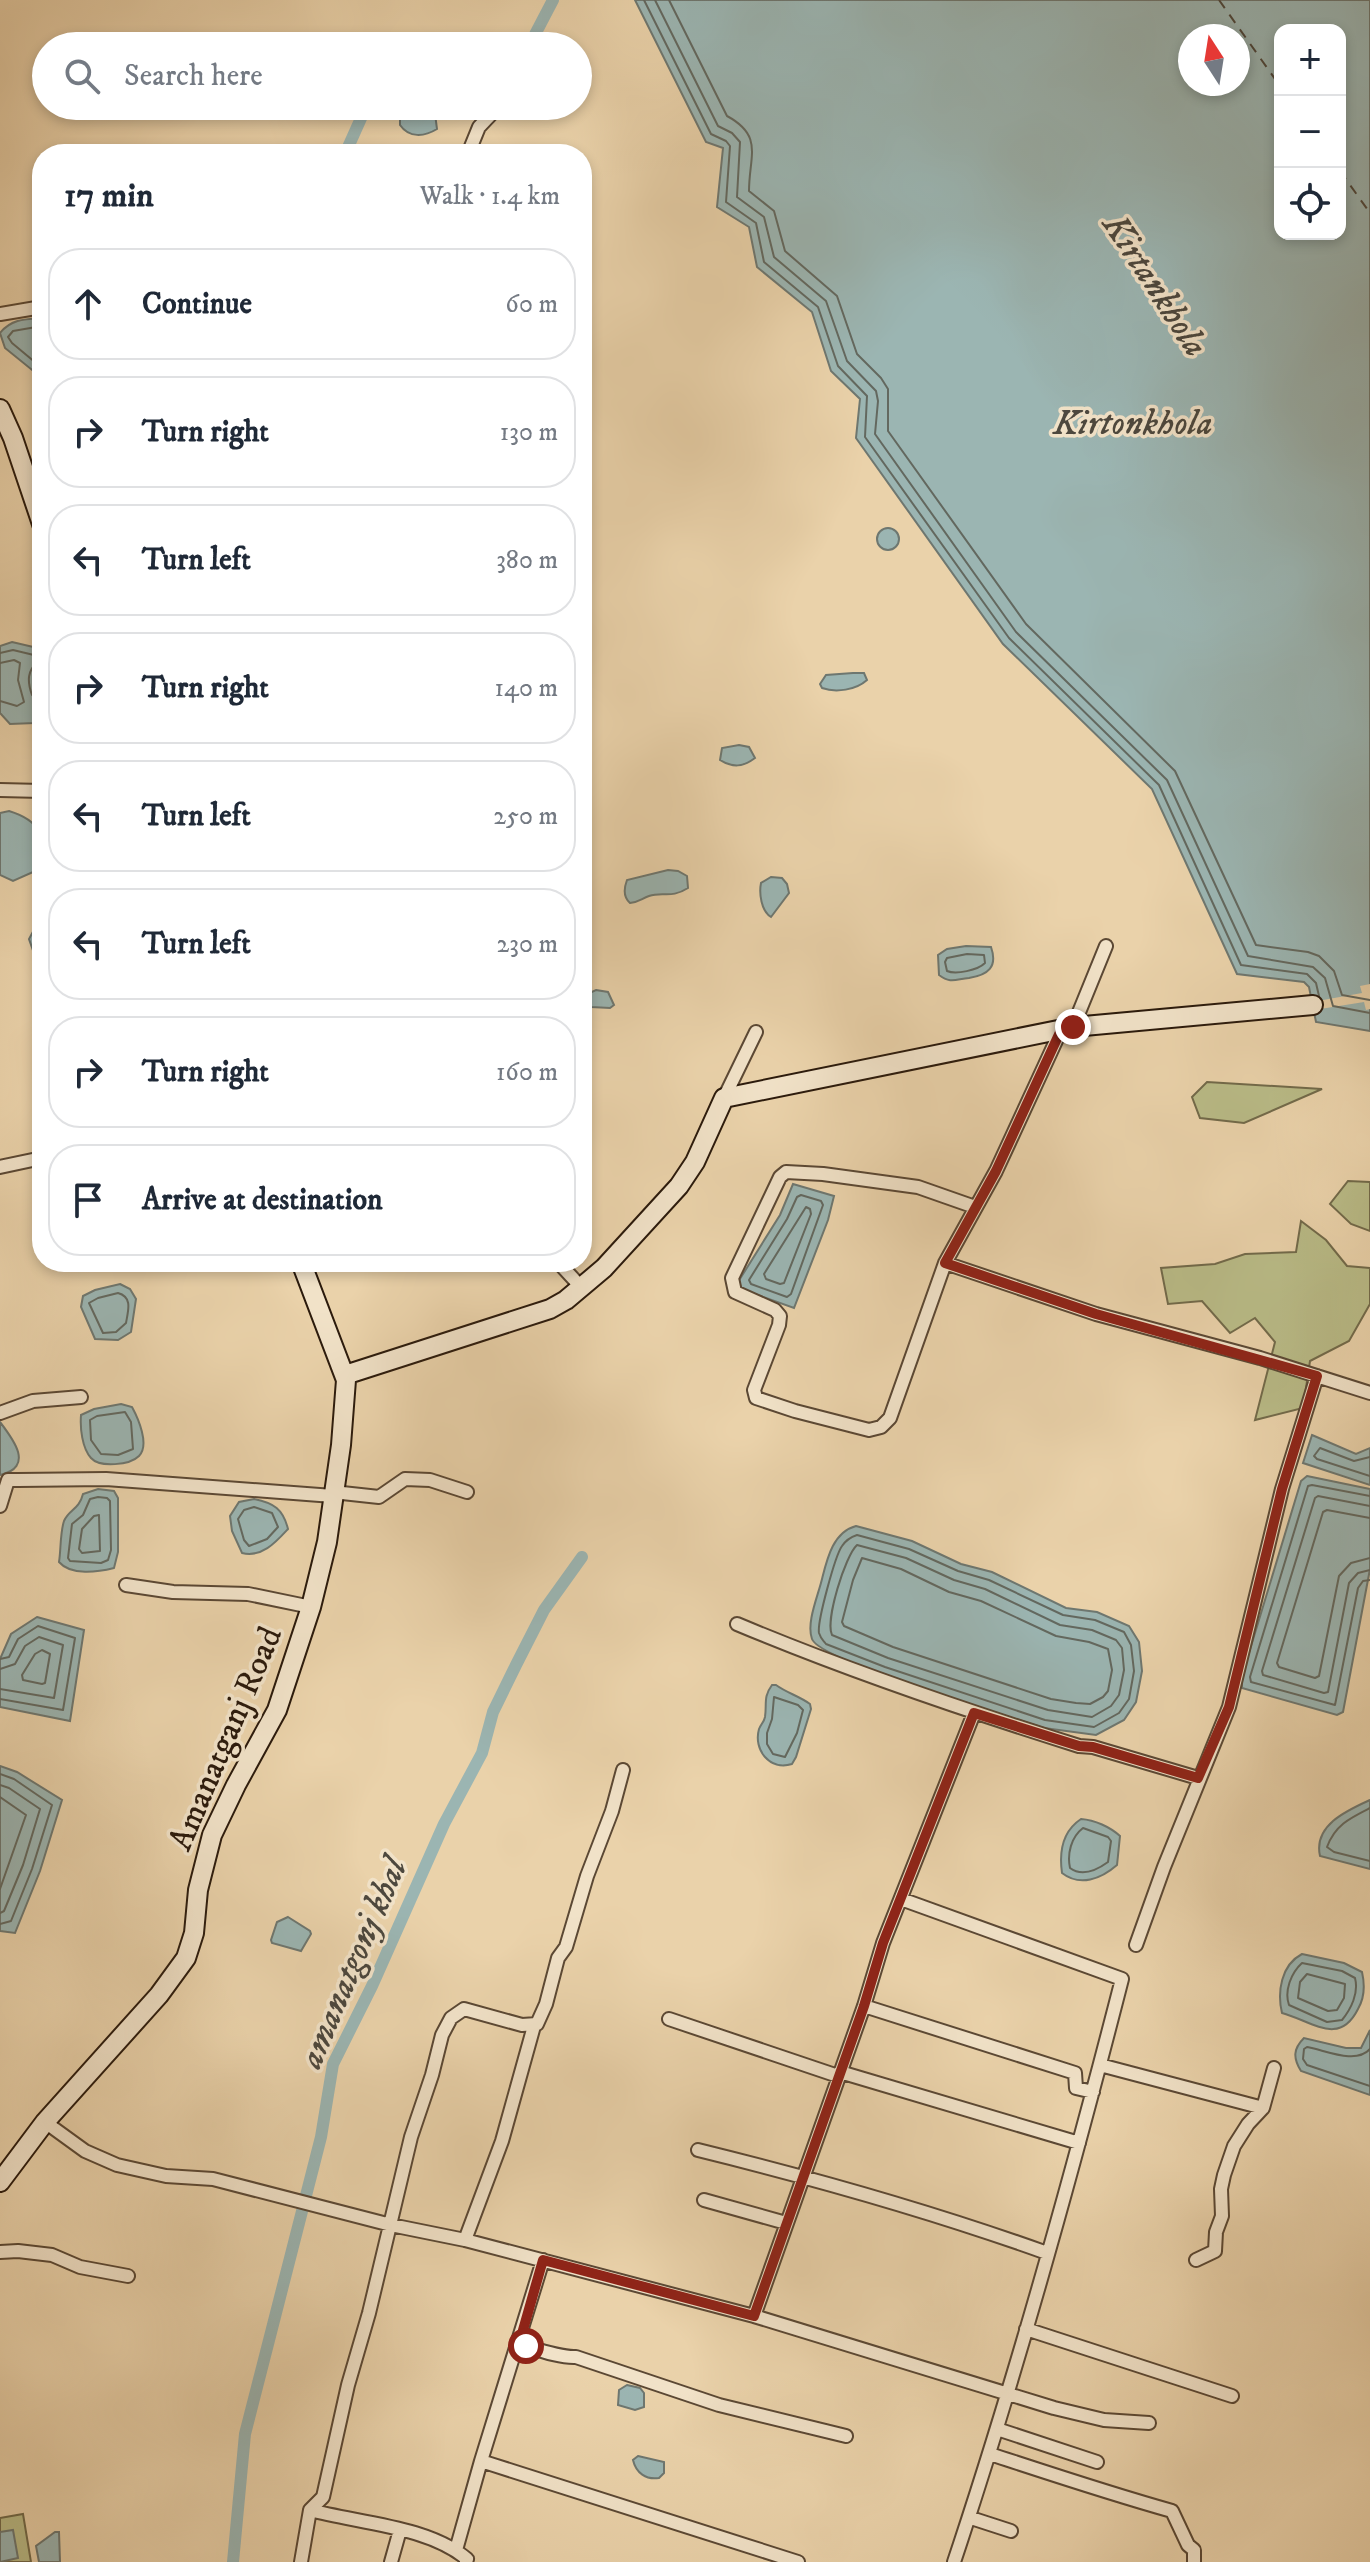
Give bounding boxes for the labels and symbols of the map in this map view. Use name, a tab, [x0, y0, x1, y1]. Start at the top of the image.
north arrow	[1178, 24, 1250, 96]
water label: Kirtankhola	[1091, 204, 1218, 365]
water label: Kirtonkhola	[1051, 401, 1213, 446]
route end	[1055, 1009, 1091, 1045]
street label: Amanatganj Road	[160, 1620, 292, 1857]
water label: amanatgonj khal	[288, 1848, 419, 2076]
route start	[508, 2328, 544, 2364]

